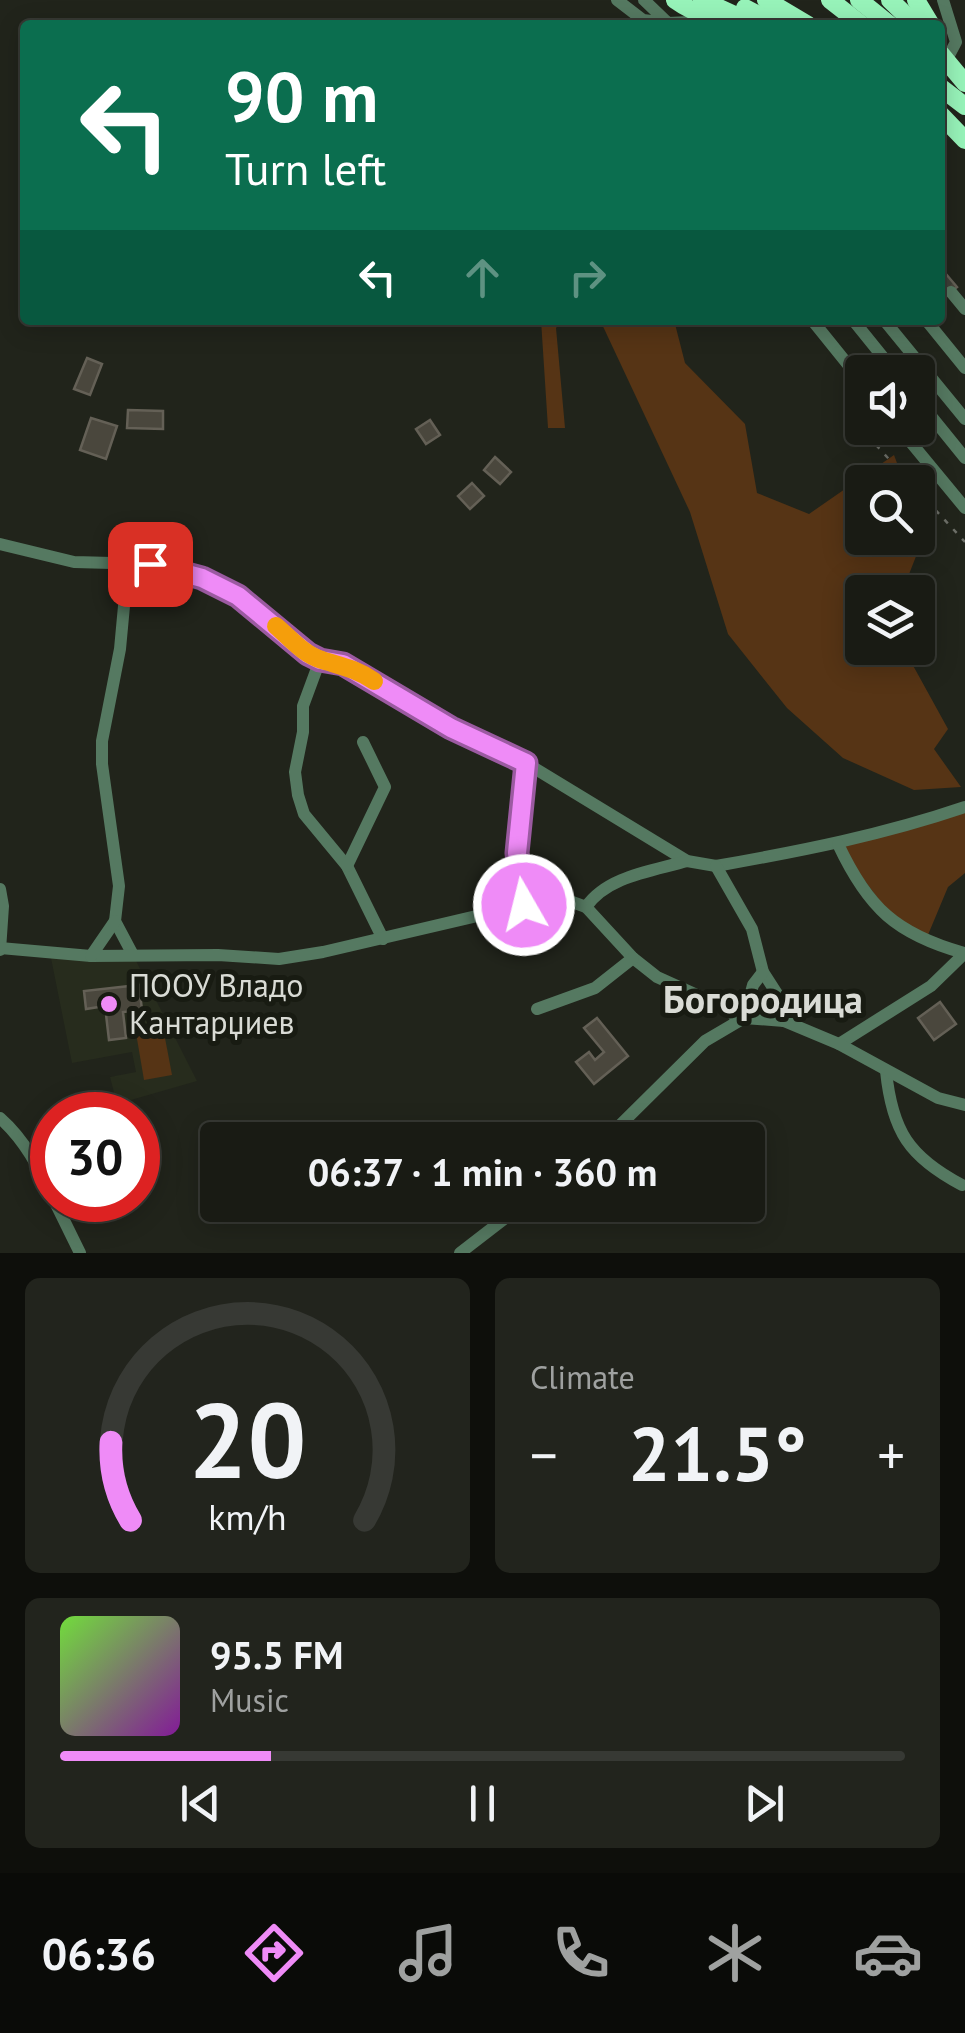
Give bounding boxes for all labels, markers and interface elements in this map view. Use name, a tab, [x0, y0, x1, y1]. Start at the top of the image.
text: 90 m	[225, 51, 378, 141]
icon: left	[60, 60, 190, 190]
text: Turn left	[225, 139, 386, 197]
icon: left	[350, 250, 405, 305]
icon: ahead	[455, 250, 510, 305]
icon: right	[560, 250, 615, 305]
map controls	[845, 355, 935, 665]
button: sound	[845, 355, 935, 445]
button: search	[845, 465, 935, 555]
pin	[108, 522, 193, 607]
icon: arrive	[123, 537, 178, 592]
button: layers	[845, 575, 935, 665]
position arrow	[472, 853, 576, 957]
place label: ПООУ Владо Кантарџиев	[129, 964, 303, 1043]
district label: Богородица	[663, 974, 863, 1023]
marker: ПООУ Владо Кантарџиев	[98, 993, 120, 1015]
speed limit sign: 30	[30, 1092, 160, 1222]
text: 06:37 · 1 min · 360 m	[308, 1147, 657, 1196]
text: Climate	[530, 1356, 635, 1398]
text: 20	[189, 1372, 306, 1507]
text: 21.5°	[628, 1405, 807, 1502]
text: −	[530, 1419, 558, 1490]
text: +	[877, 1419, 905, 1490]
text: km/h	[208, 1494, 287, 1540]
text: 95.5 FM	[210, 1630, 343, 1679]
text: Music	[210, 1679, 289, 1721]
icon: previous	[173, 1776, 228, 1831]
icon: pause	[455, 1776, 510, 1831]
icon: next	[737, 1776, 792, 1831]
icon: directions	[239, 1918, 309, 1988]
icon: music	[393, 1918, 463, 1988]
icon: phone	[546, 1918, 616, 1988]
icon: climate	[700, 1918, 770, 1988]
icon: car	[853, 1918, 923, 1988]
text: 06:36	[42, 1924, 156, 1982]

